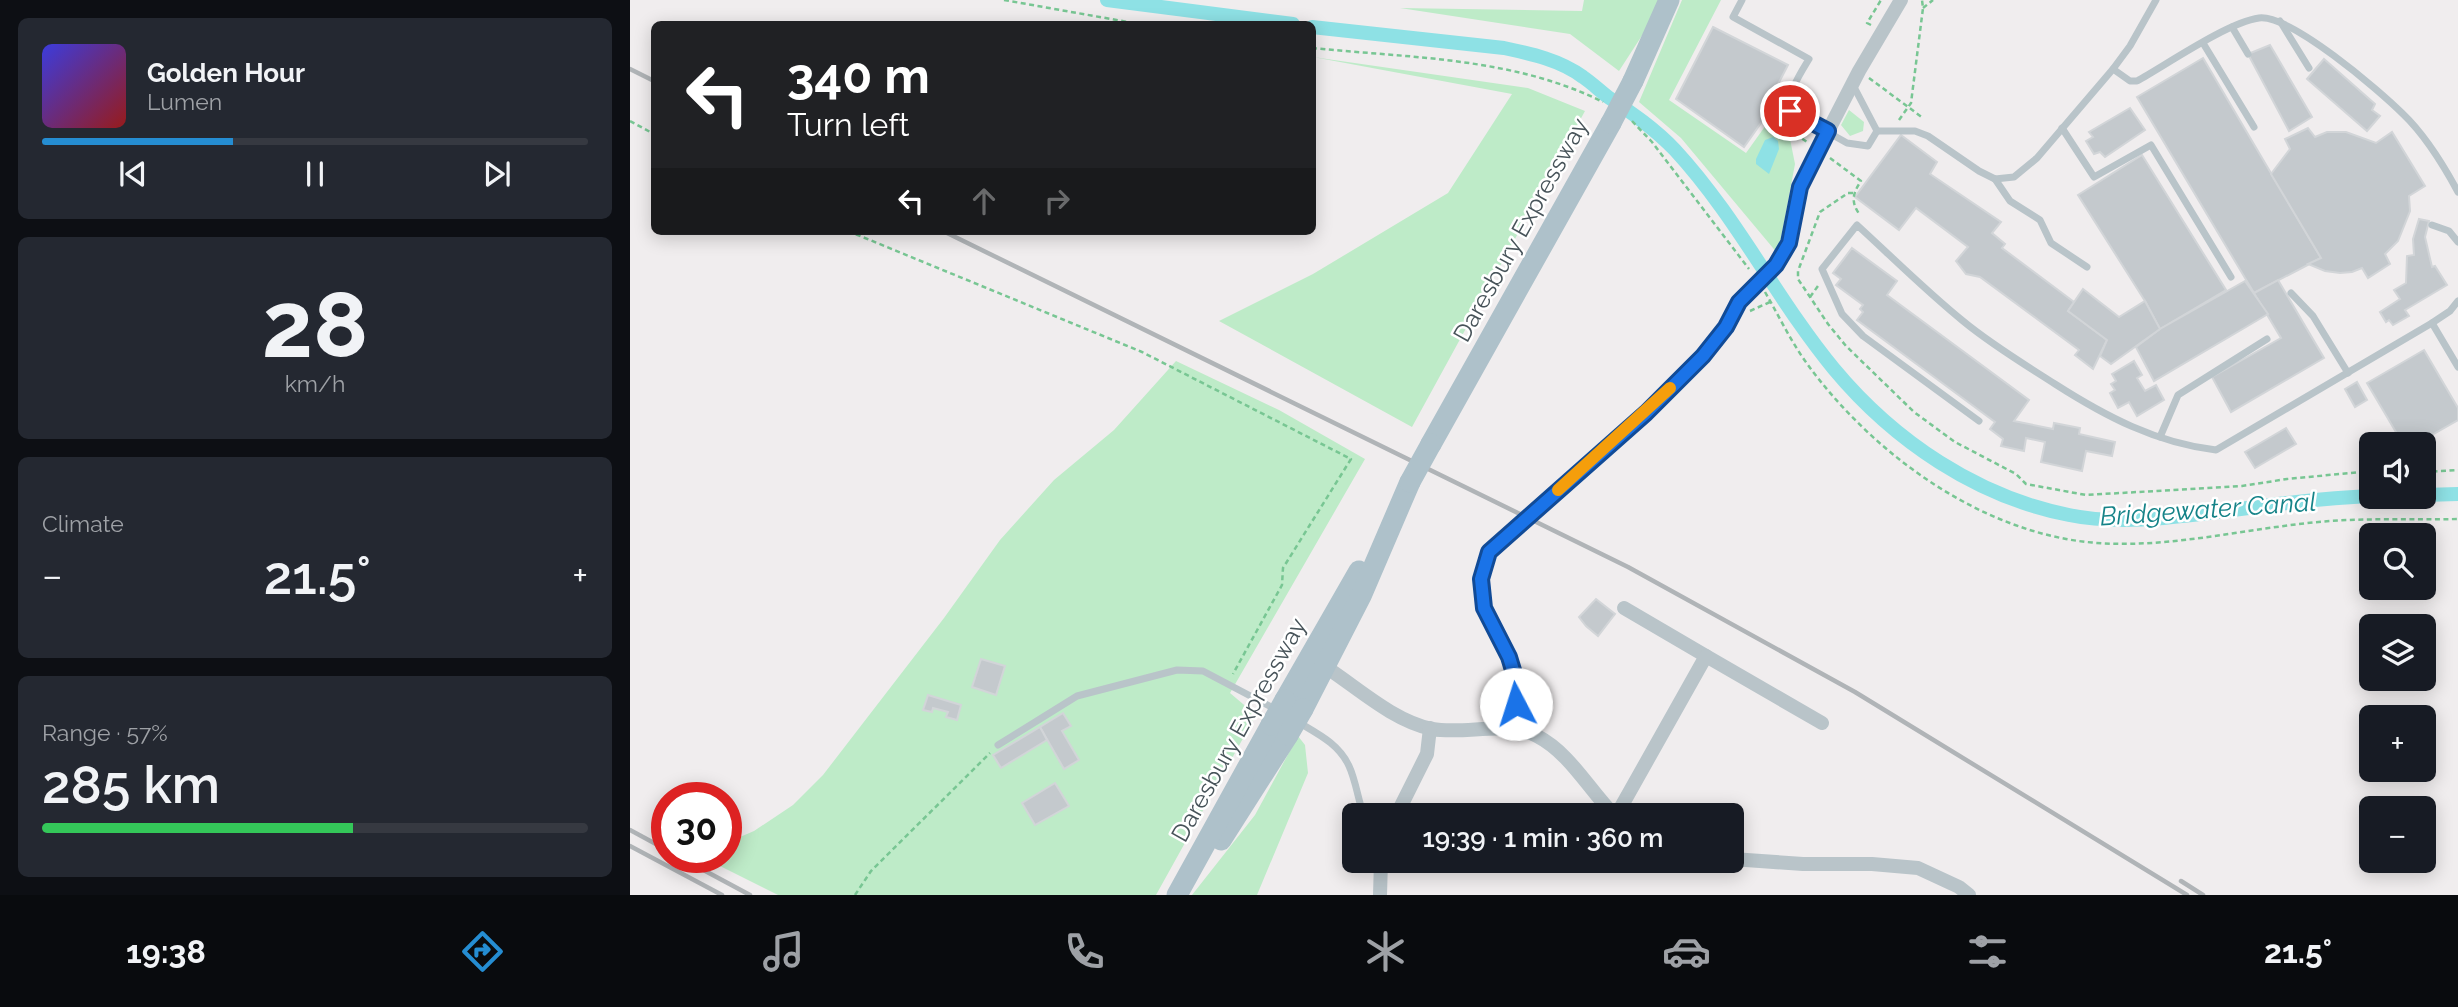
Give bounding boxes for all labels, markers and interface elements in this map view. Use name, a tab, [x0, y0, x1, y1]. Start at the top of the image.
text: 340 m	[787, 47, 930, 104]
icon: left	[672, 49, 763, 140]
text: Golden Hour	[147, 58, 305, 88]
pin	[1760, 81, 1820, 141]
text: Lumen	[147, 88, 222, 115]
icon: arrive	[1771, 92, 1809, 130]
text: Turn left	[787, 106, 909, 143]
street label: Daresbury Expressway	[1447, 113, 1594, 347]
icon: previous	[114, 155, 152, 193]
icon: pause	[296, 155, 334, 193]
icon: next	[478, 155, 516, 193]
icon: left	[892, 182, 930, 220]
icon: ahead	[965, 182, 1003, 220]
icon: right	[1038, 182, 1076, 220]
text: 28	[262, 271, 368, 378]
text: km/h	[285, 370, 345, 397]
map controls	[2359, 432, 2436, 873]
button: sound	[2359, 432, 2436, 509]
water label: Bridgewater Canal	[2099, 486, 2317, 532]
text: Climate	[42, 510, 124, 537]
button: search	[2359, 523, 2436, 600]
text: 21.5°	[264, 545, 371, 606]
text: −	[42, 553, 62, 598]
text: +	[572, 553, 588, 598]
street label: Daresbury Expressway	[1165, 613, 1312, 847]
button: layers	[2359, 614, 2436, 691]
position arrow	[1479, 667, 1553, 741]
button: +	[2359, 705, 2436, 782]
text: Range · 57%	[42, 719, 168, 746]
text: 285 km	[42, 754, 220, 815]
speed limit sign: 30	[651, 782, 742, 873]
button: −	[2359, 796, 2436, 873]
text: 19:39 · 1 min · 360 m	[1423, 823, 1663, 853]
icon: directions	[458, 927, 507, 976]
icon: music	[759, 927, 808, 976]
icon: phone	[1060, 927, 1109, 976]
icon: climate	[1361, 927, 1410, 976]
icon: car	[1662, 927, 1711, 976]
icon: filters	[1963, 927, 2012, 976]
text: 19:38	[126, 933, 206, 970]
text: 21.5°	[2264, 933, 2332, 970]

